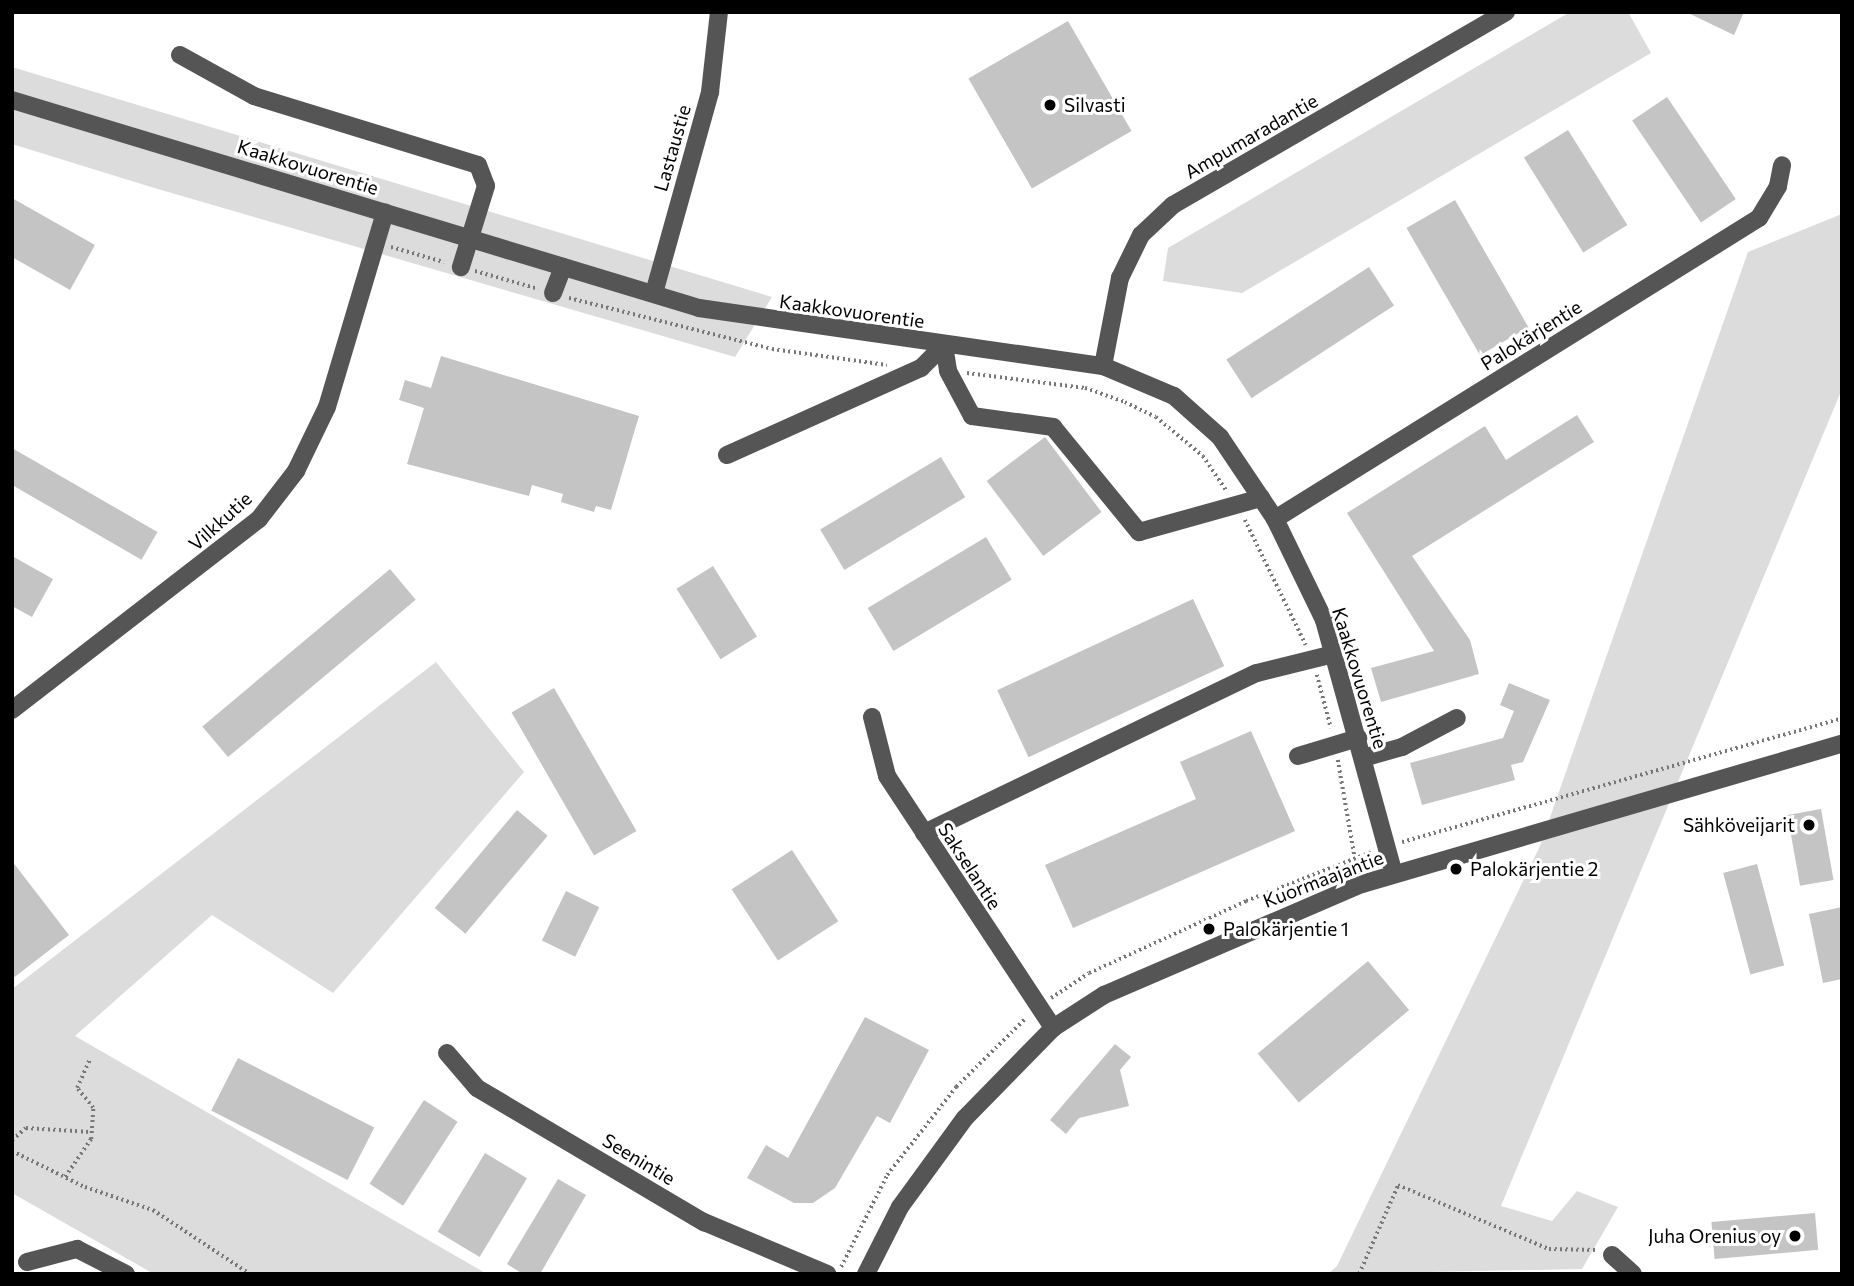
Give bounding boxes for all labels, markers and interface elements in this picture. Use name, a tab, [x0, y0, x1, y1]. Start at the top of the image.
street label: Ampumaradantie	[1180, 89, 1322, 183]
place label: Silvasti	[1064, 94, 1126, 116]
marker: Silvasti	[1042, 97, 1058, 113]
street label: Lastaustie	[649, 102, 695, 194]
street label: Kaakkovuorentie	[235, 135, 381, 199]
street label: Kaakkovuorentie	[778, 290, 926, 332]
street label: Palokärjentie	[1477, 295, 1585, 375]
street label: Vilkkutie	[184, 487, 256, 555]
street label: Kaakkovuorentie	[1328, 605, 1392, 751]
place label: Sähköveijarit	[1683, 814, 1795, 836]
marker: Sähköveijarit	[1801, 817, 1817, 833]
street label: Sakselantie	[934, 819, 1006, 913]
street label: Kuormaajantie	[1260, 846, 1386, 912]
place label: Palokärjentie 2	[1470, 858, 1598, 880]
marker: Palokärjentie 2	[1448, 861, 1464, 877]
place label: Palokärjentie 1	[1223, 918, 1349, 940]
marker: Palokärjentie 1	[1201, 921, 1217, 937]
street label: Seenintie	[599, 1128, 679, 1190]
place label: Juha Orenius oy	[1648, 1225, 1781, 1247]
marker: Juha Orenius oy	[1787, 1228, 1803, 1244]

